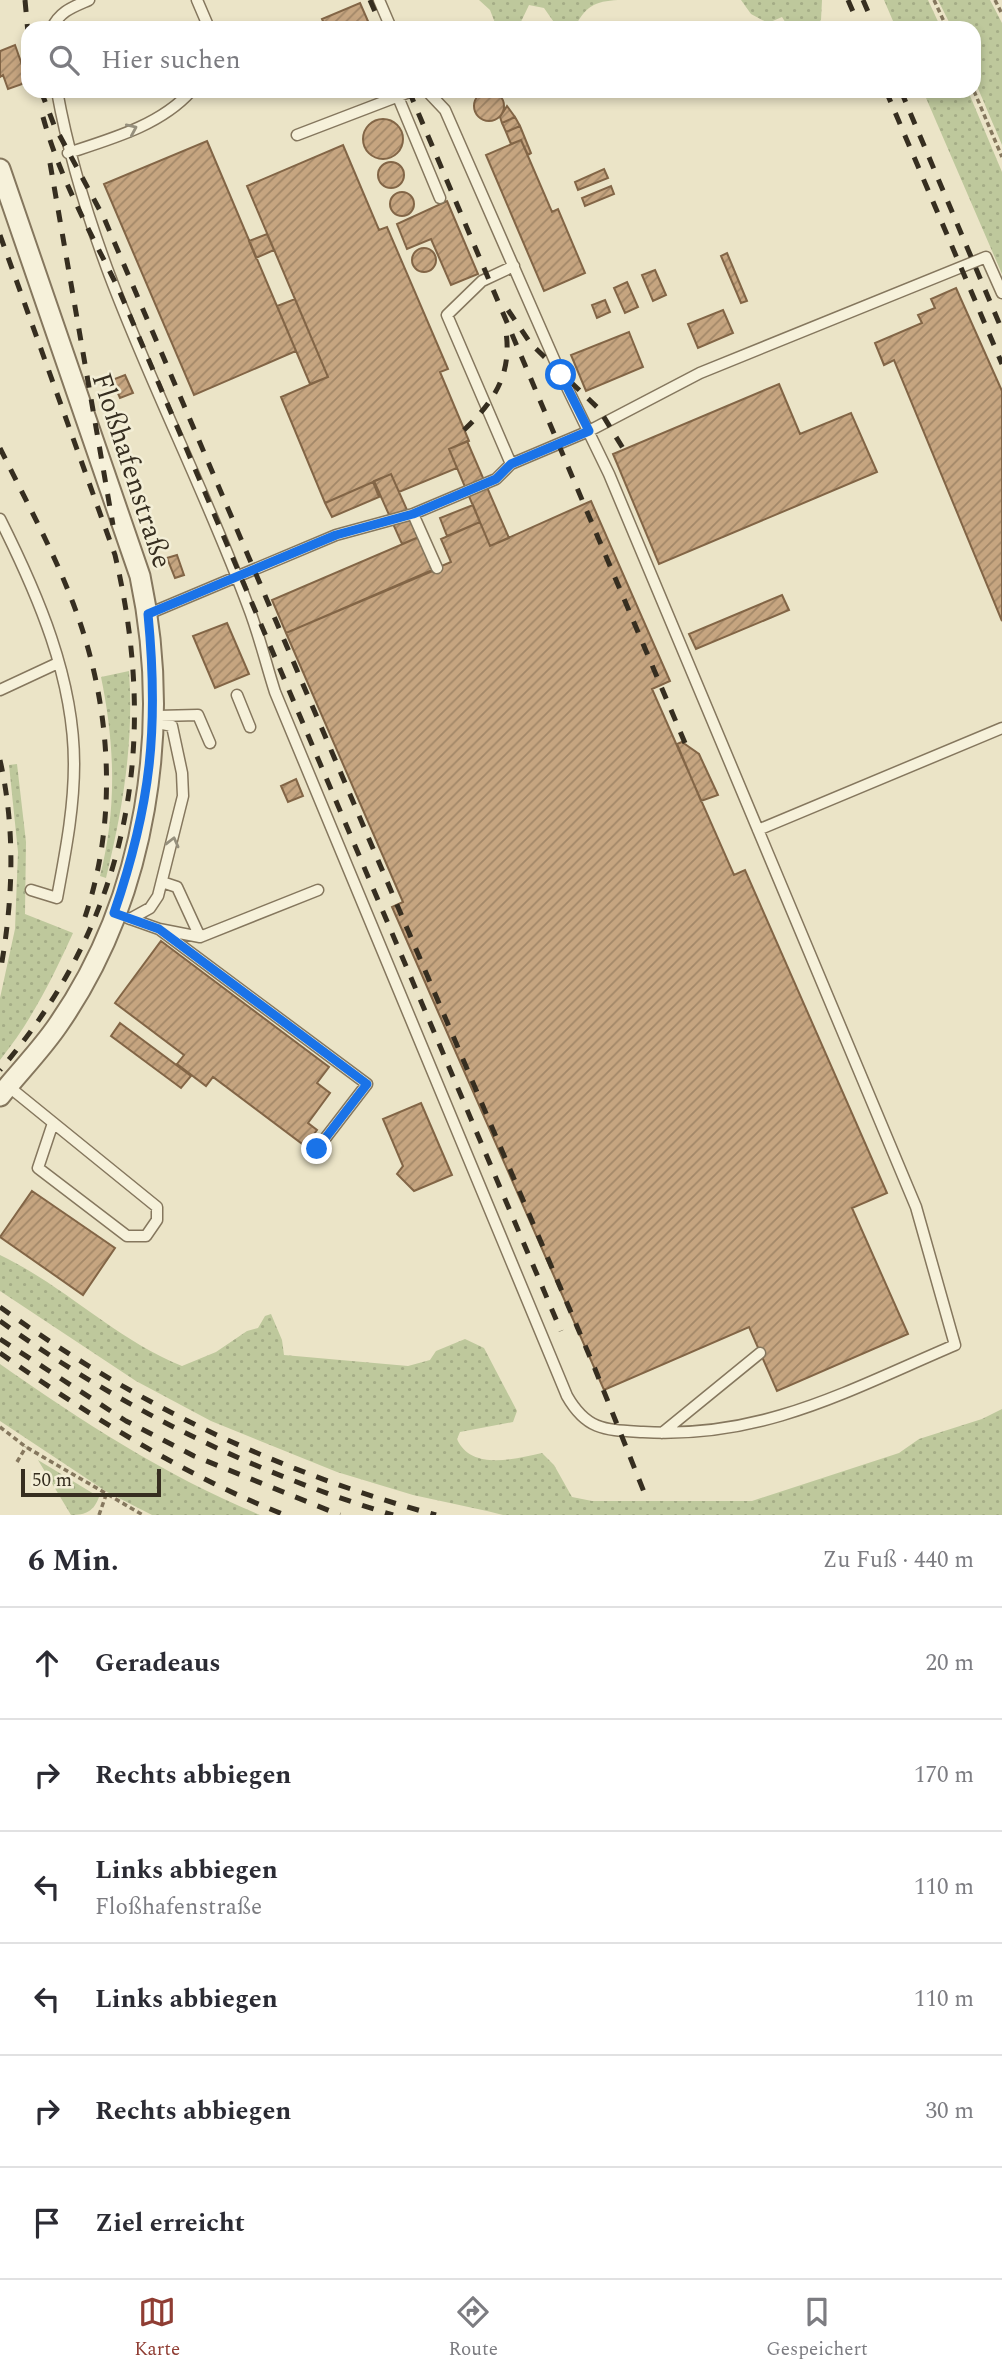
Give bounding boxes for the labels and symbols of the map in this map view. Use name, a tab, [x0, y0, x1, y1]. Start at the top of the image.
one-way arrow	[125, 123, 137, 137]
route start	[545, 359, 576, 390]
street label: Floßhafenstraße	[80, 367, 183, 574]
one-way arrow	[165, 837, 179, 849]
route end	[301, 1133, 332, 1164]
scale bar	[21, 1466, 161, 1498]

